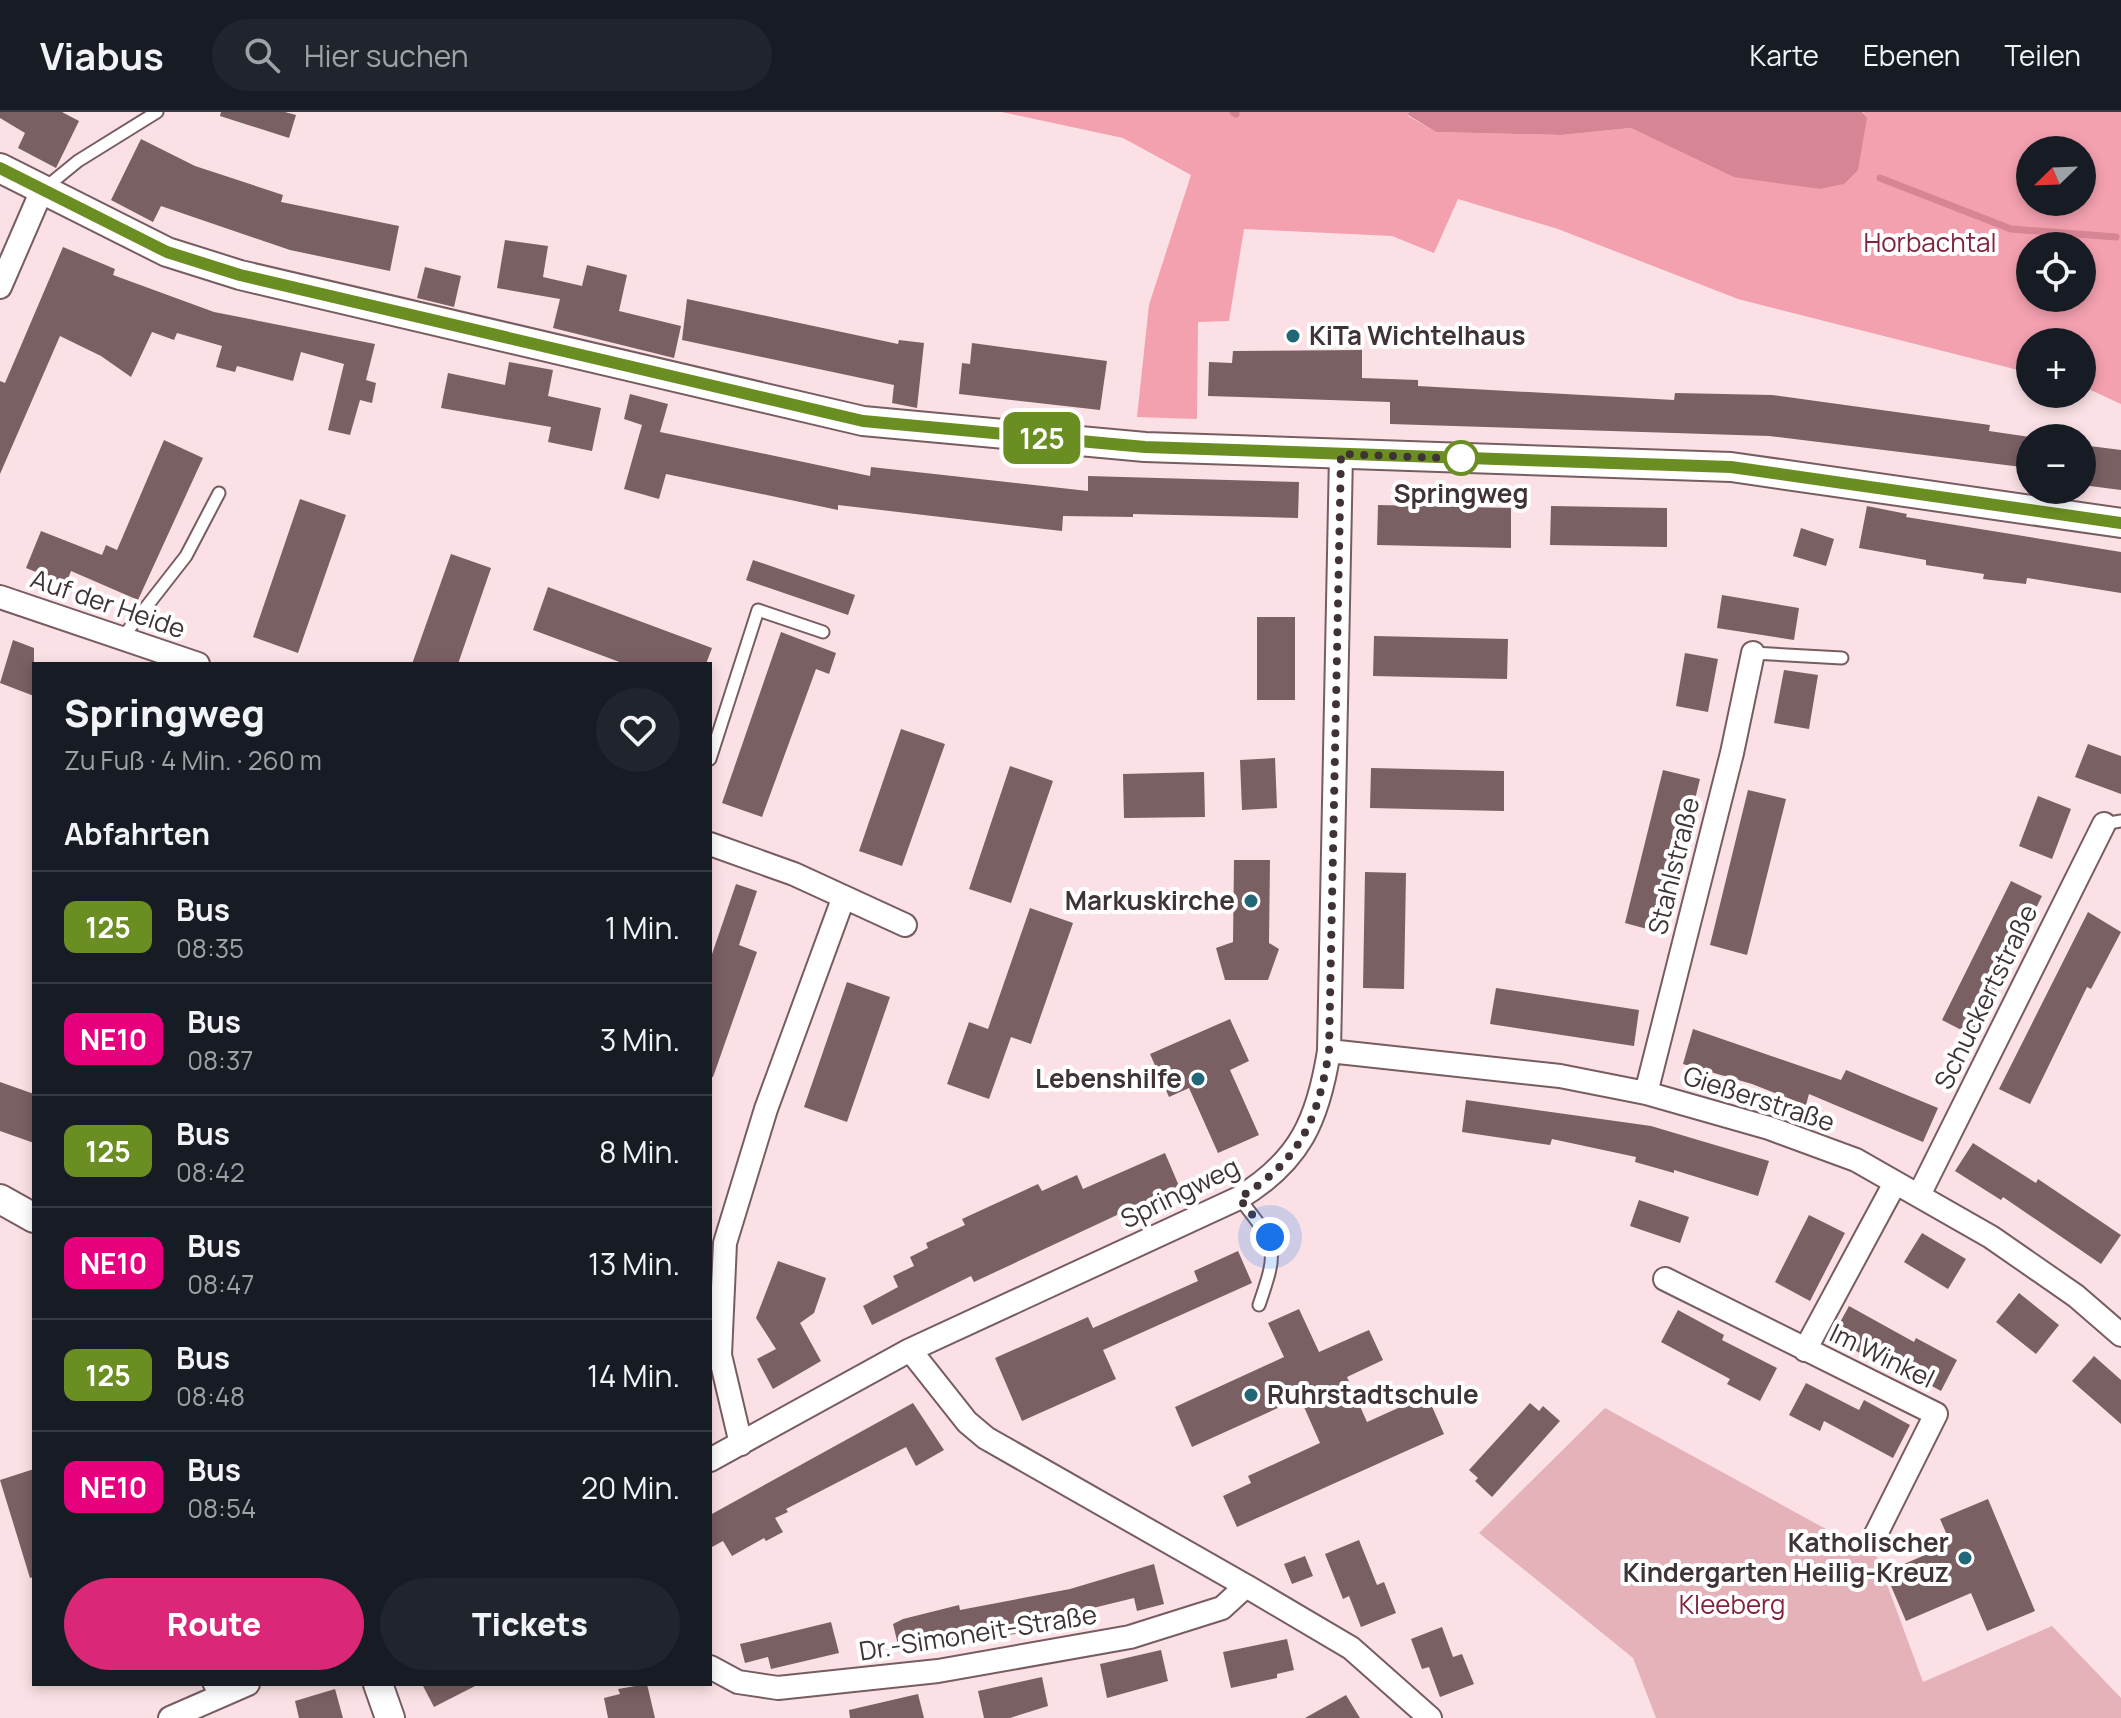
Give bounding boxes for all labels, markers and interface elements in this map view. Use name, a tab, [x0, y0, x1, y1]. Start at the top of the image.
search box	[212, 19, 772, 91]
text: Viabus	[40, 29, 164, 81]
icon: search	[240, 33, 284, 77]
text: Hier suchen	[304, 35, 469, 76]
text: Karte	[1750, 36, 1819, 74]
text: Ebenen	[1863, 36, 1961, 74]
text: Teilen	[2005, 36, 2081, 74]
north arrow	[2016, 136, 2096, 216]
map controls	[2016, 136, 2096, 504]
park label: Horbachtal	[1863, 224, 1997, 260]
button: locate	[2016, 232, 2096, 312]
place label: KiTa Wichtelhaus	[1309, 317, 1526, 353]
marker: KiTa Wichtelhaus	[1284, 327, 1302, 345]
button: +	[2016, 328, 2096, 408]
line badge: 125	[996, 412, 1088, 464]
text: 125	[1019, 419, 1065, 457]
button: −	[2016, 424, 2096, 504]
marker: Springweg	[1444, 441, 1478, 475]
place label: Springweg	[1393, 475, 1529, 511]
street label: Auf der Heide	[26, 560, 190, 646]
text: Springweg	[64, 686, 265, 738]
button: heart	[596, 688, 680, 772]
text: Zu Fuß · 4 Min. · 260 m	[64, 742, 322, 778]
street label: Stahlstraße	[1639, 793, 1707, 938]
text: Abfahrten	[64, 813, 210, 854]
place label: Markuskirche	[1065, 882, 1235, 918]
text: Bus	[176, 889, 230, 930]
marker: Markuskirche	[1242, 892, 1260, 910]
street label: Schuckertstraße	[1925, 898, 2045, 1095]
text: 1 Min.	[605, 907, 680, 948]
text: 125	[85, 908, 131, 946]
text: 08:35	[176, 930, 244, 966]
text: Bus	[187, 1001, 241, 1042]
text: 3 Min.	[600, 1019, 680, 1060]
text: NE10	[80, 1020, 147, 1058]
text: 08:37	[187, 1042, 253, 1078]
street label: Gießerstraße	[1679, 1057, 1840, 1139]
place label: Lebenshilfe	[1035, 1060, 1182, 1096]
marker: Lebenshilfe	[1189, 1070, 1207, 1088]
text: Bus	[176, 1113, 230, 1154]
text: 8 Min.	[599, 1131, 680, 1172]
text: 125	[85, 1132, 131, 1170]
street label: Springweg	[1114, 1148, 1245, 1236]
text: 08:42	[176, 1154, 245, 1190]
your location	[1250, 1217, 1290, 1257]
text: Bus	[187, 1225, 241, 1266]
text: 13 Min.	[588, 1243, 680, 1284]
text: NE10	[80, 1244, 147, 1282]
text: 08:47	[187, 1266, 254, 1302]
street label: Im Winkel	[1824, 1314, 1941, 1396]
text: Bus	[176, 1337, 230, 1378]
text: 14 Min.	[587, 1355, 680, 1396]
text: 125	[85, 1356, 131, 1394]
place label: Ruhrstadtschule	[1267, 1376, 1479, 1412]
text: 08:48	[176, 1378, 245, 1414]
marker: Ruhrstadtschule	[1242, 1386, 1260, 1404]
text: Bus	[187, 1449, 241, 1490]
text: 20 Min.	[581, 1467, 680, 1508]
text: NE10	[80, 1468, 147, 1506]
text: 08:54	[187, 1490, 256, 1526]
place label: Katholischer Kindergarten Heilig-Kreuz	[1623, 1524, 1949, 1590]
marker: Katholischer Kindergarten Heilig-Kreuz	[1956, 1549, 1974, 1567]
button: Route	[64, 1578, 364, 1670]
button: Tickets	[380, 1578, 680, 1670]
park label: Kleeberg	[1679, 1586, 1785, 1622]
street label: Dr.-Simoneit-Straße	[856, 1595, 1099, 1669]

